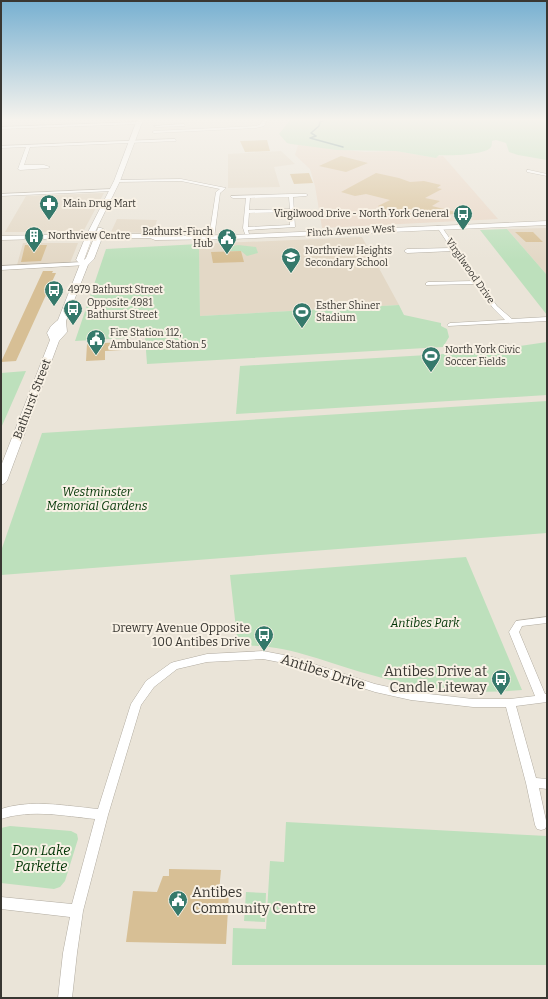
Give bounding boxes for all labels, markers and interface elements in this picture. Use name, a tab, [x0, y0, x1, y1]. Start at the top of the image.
pharmacy icon: Main Drug Mart	[38, 193, 60, 221]
place label: Main Drug Mart	[63, 198, 136, 210]
bus stop icon: Virgilwood Drive - North York General	[452, 203, 474, 231]
place label: Virgilwood Drive - North York General	[274, 208, 449, 220]
street label: Finch Avenue West	[307, 223, 396, 239]
building icon: Northview Centre	[23, 225, 45, 253]
place label: Bathurst-Finch Hub	[142, 226, 214, 250]
public building icon: Bathurst-Finch Hub	[216, 227, 238, 255]
place label: Northview Centre	[48, 230, 130, 242]
street label: Virgilwood Drive	[443, 236, 497, 306]
place label: Northview Heights Secondary School	[305, 245, 392, 269]
school or university icon: Northview Heights Secondary School	[280, 246, 302, 274]
bus stop icon: 4979 Bathurst Street	[43, 279, 65, 307]
place label: 4979 Bathurst Street	[68, 284, 163, 296]
place label: Opposite 4981 Bathurst Street	[87, 297, 158, 321]
bus stop icon: Opposite 4981 Bathurst Street	[62, 298, 84, 326]
place label: Esther Shiner Stadium	[316, 300, 380, 324]
sports icon: Esther Shiner Stadium	[291, 301, 313, 329]
place label: Fire Station 112, Ambulance Station 5	[110, 327, 206, 351]
public building icon: Fire Station 112, Ambulance Station 5	[85, 328, 107, 356]
place label: North York Civic Soccer Fields	[445, 344, 520, 368]
sports icon: North York Civic Soccer Fields	[420, 345, 442, 373]
street label: Bathurst Street	[10, 356, 54, 441]
park label: Westminster Memorial Gardens	[46, 485, 148, 513]
park label: Antibes Park	[390, 616, 460, 630]
place label: Drewry Avenue Opposite 100 Antibes Drive	[112, 621, 250, 649]
bus stop icon: Drewry Avenue Opposite 100 Antibes Drive	[253, 624, 275, 652]
street label: Antibes Drive	[279, 650, 367, 694]
place label: Antibes Drive at Candle Liteway	[384, 663, 488, 696]
bus stop icon: Antibes Drive at Candle Liteway	[490, 668, 512, 696]
park label: Don Lake Parkette	[12, 842, 70, 875]
place label: Antibes Community Centre	[192, 884, 316, 917]
public building icon: Antibes Community Centre	[167, 889, 189, 917]

